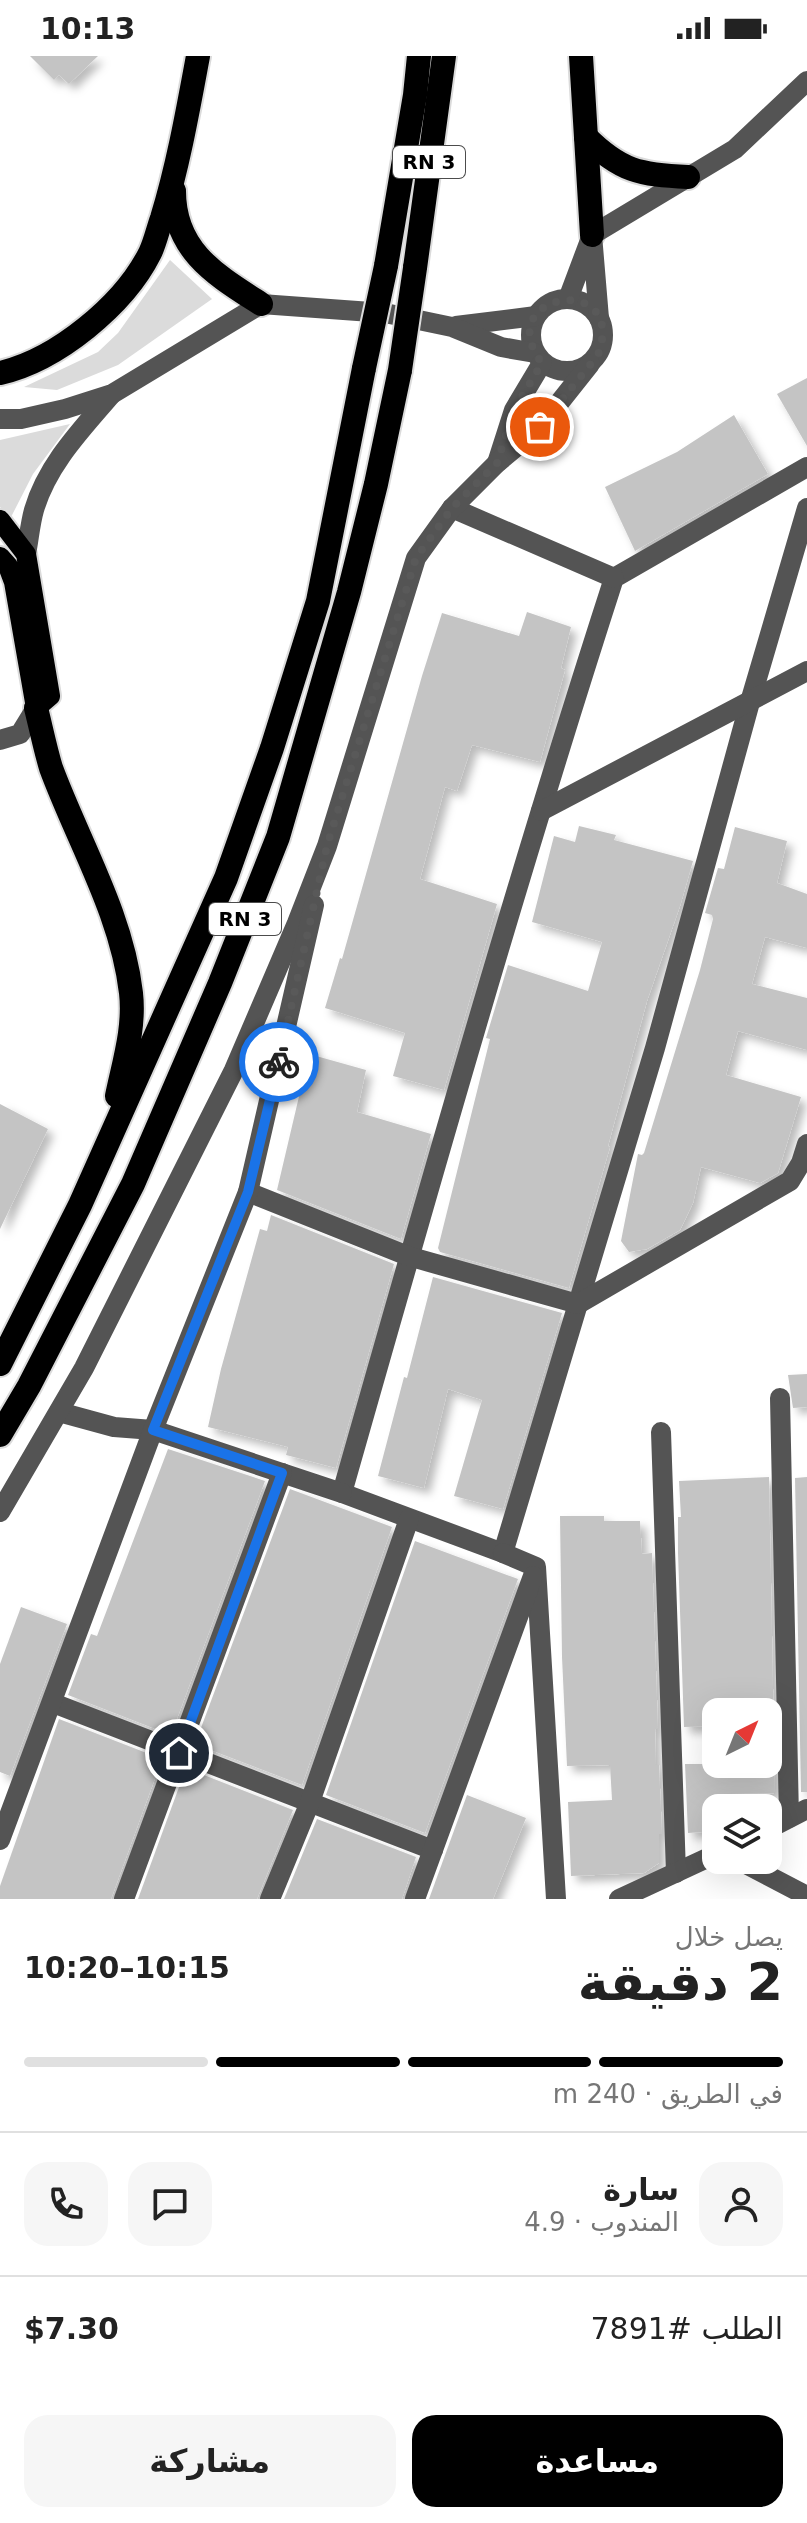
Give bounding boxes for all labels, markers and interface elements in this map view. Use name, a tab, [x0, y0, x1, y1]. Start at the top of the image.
text: 10:13	[40, 11, 136, 46]
road number: RN 3	[393, 146, 465, 178]
pin	[506, 393, 574, 461]
icon: bag	[518, 405, 562, 449]
road number: RN 3	[209, 903, 281, 935]
courier	[239, 1022, 319, 1102]
icon: bike	[257, 1040, 301, 1084]
north arrow	[702, 1698, 782, 1778]
map controls	[702, 1698, 782, 1874]
pin	[145, 1719, 213, 1787]
icon: home	[157, 1731, 201, 1775]
button: layers	[702, 1794, 782, 1874]
text: يصل خلال	[675, 1922, 783, 1952]
text: 10:15–10:20	[24, 1950, 230, 1985]
text: 2 دقيقة	[578, 1952, 783, 2012]
text: في الطريق · 240 m	[553, 2079, 783, 2109]
button: phone	[24, 2162, 108, 2246]
button: chat	[128, 2162, 212, 2246]
button: person	[699, 2162, 783, 2246]
text: سارة	[603, 2172, 679, 2207]
text: المندوب · 4.9	[524, 2207, 679, 2237]
text: $7.30	[24, 2311, 119, 2346]
text: الطلب #7891	[590, 2311, 783, 2346]
button: مشاركة	[24, 2415, 396, 2507]
button: مساعدة	[412, 2415, 783, 2507]

